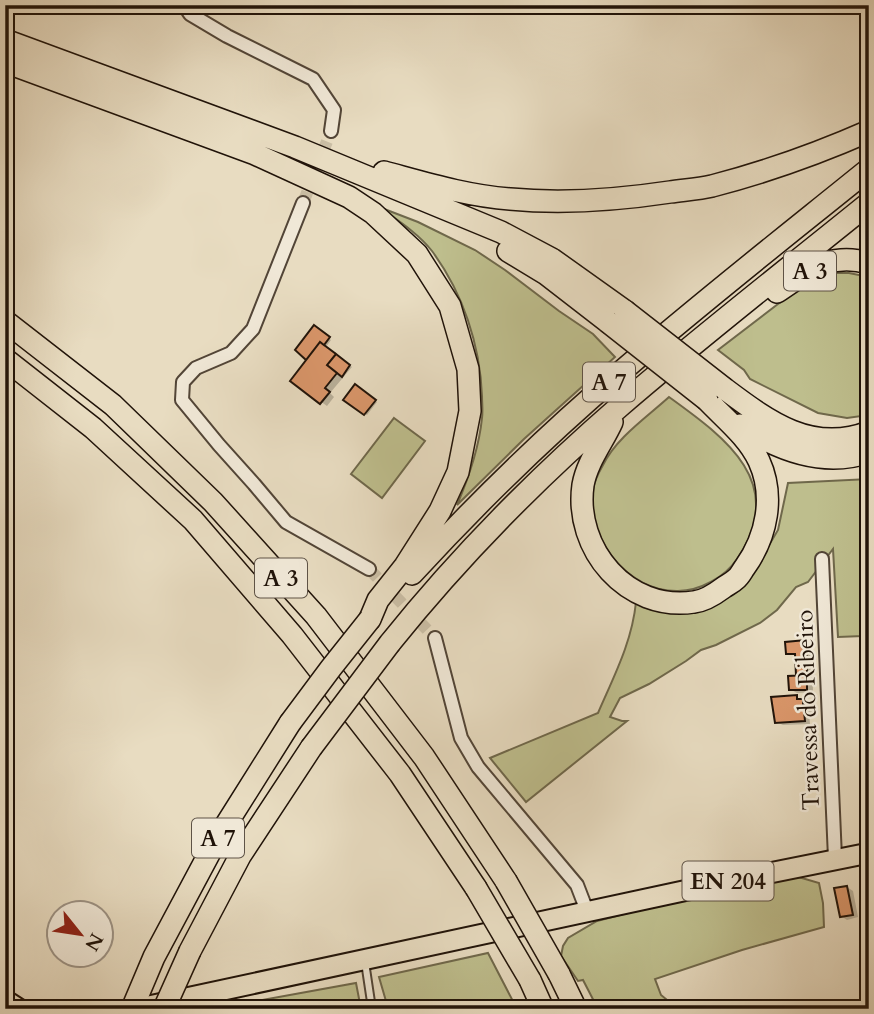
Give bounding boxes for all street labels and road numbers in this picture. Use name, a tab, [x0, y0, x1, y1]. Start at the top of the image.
road number: A 3	[784, 252, 836, 290]
road number: A 7	[583, 362, 635, 402]
road number: A 3	[255, 558, 307, 598]
street label: Travessa do Ribeiro	[788, 609, 828, 811]
road number: A 7	[192, 818, 244, 858]
road number: EN 204	[682, 862, 774, 900]

